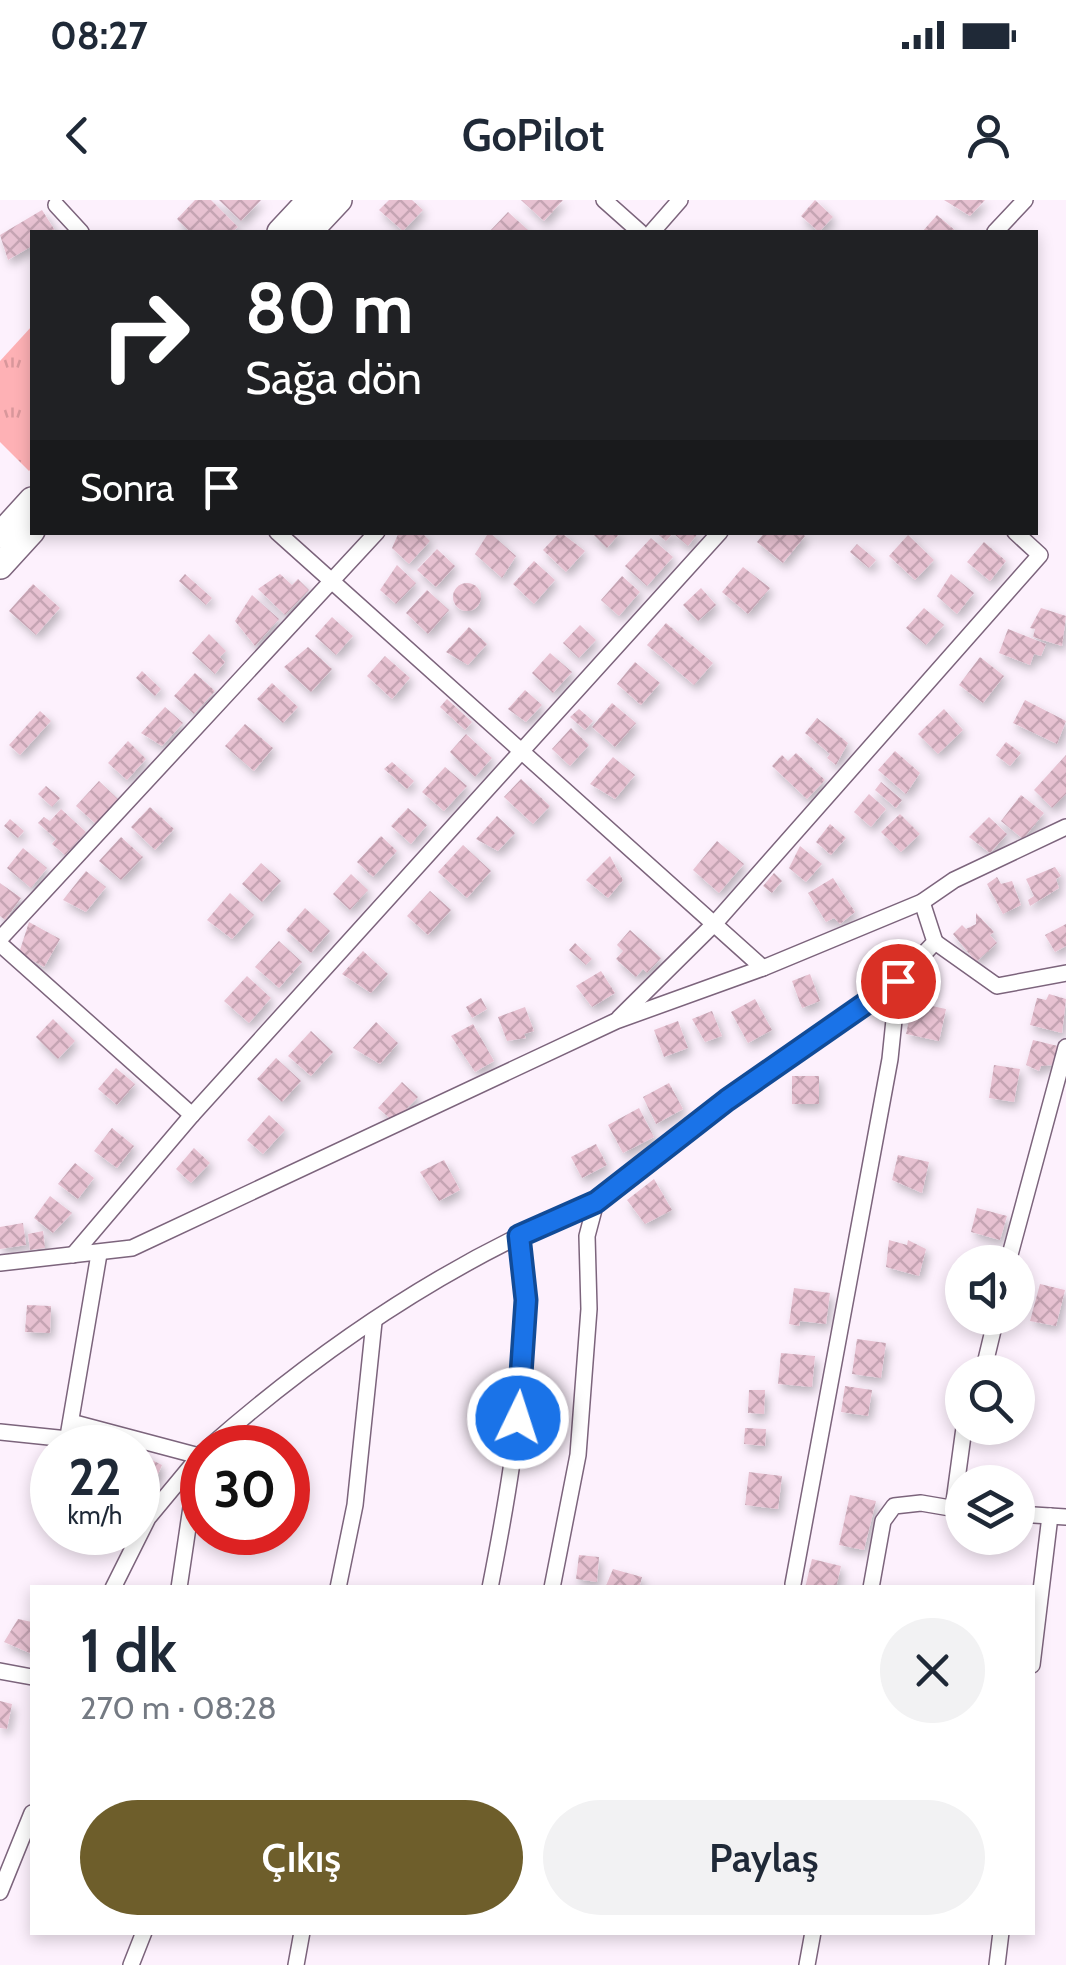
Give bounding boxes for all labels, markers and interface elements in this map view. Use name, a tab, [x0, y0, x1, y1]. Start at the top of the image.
text: 08:27	[50, 12, 148, 59]
icon: back	[50, 108, 105, 163]
text: GoPilot	[462, 108, 604, 162]
icon: person	[961, 108, 1016, 163]
text: 80 m	[245, 265, 413, 351]
icon: right	[80, 270, 210, 400]
text: Sağa dön	[245, 351, 422, 405]
icon: arrive	[194, 460, 249, 515]
text: Sonra	[80, 464, 174, 511]
pin	[856, 939, 941, 1024]
icon: arrive	[871, 954, 926, 1009]
map controls	[945, 1245, 1035, 1555]
button: sound	[945, 1245, 1035, 1335]
button: search	[945, 1355, 1035, 1445]
position arrow	[466, 1366, 570, 1470]
speed limit sign: 30	[180, 1425, 310, 1555]
text: 22	[69, 1447, 121, 1508]
button: layers	[945, 1465, 1035, 1555]
text: km/h	[68, 1500, 122, 1530]
text: 1 dk	[80, 1614, 177, 1687]
button: close	[880, 1618, 985, 1723]
text: 270 m · 08:28	[80, 1688, 277, 1727]
button: Çıkış	[80, 1800, 523, 1915]
button: Paylaş	[543, 1800, 985, 1915]

